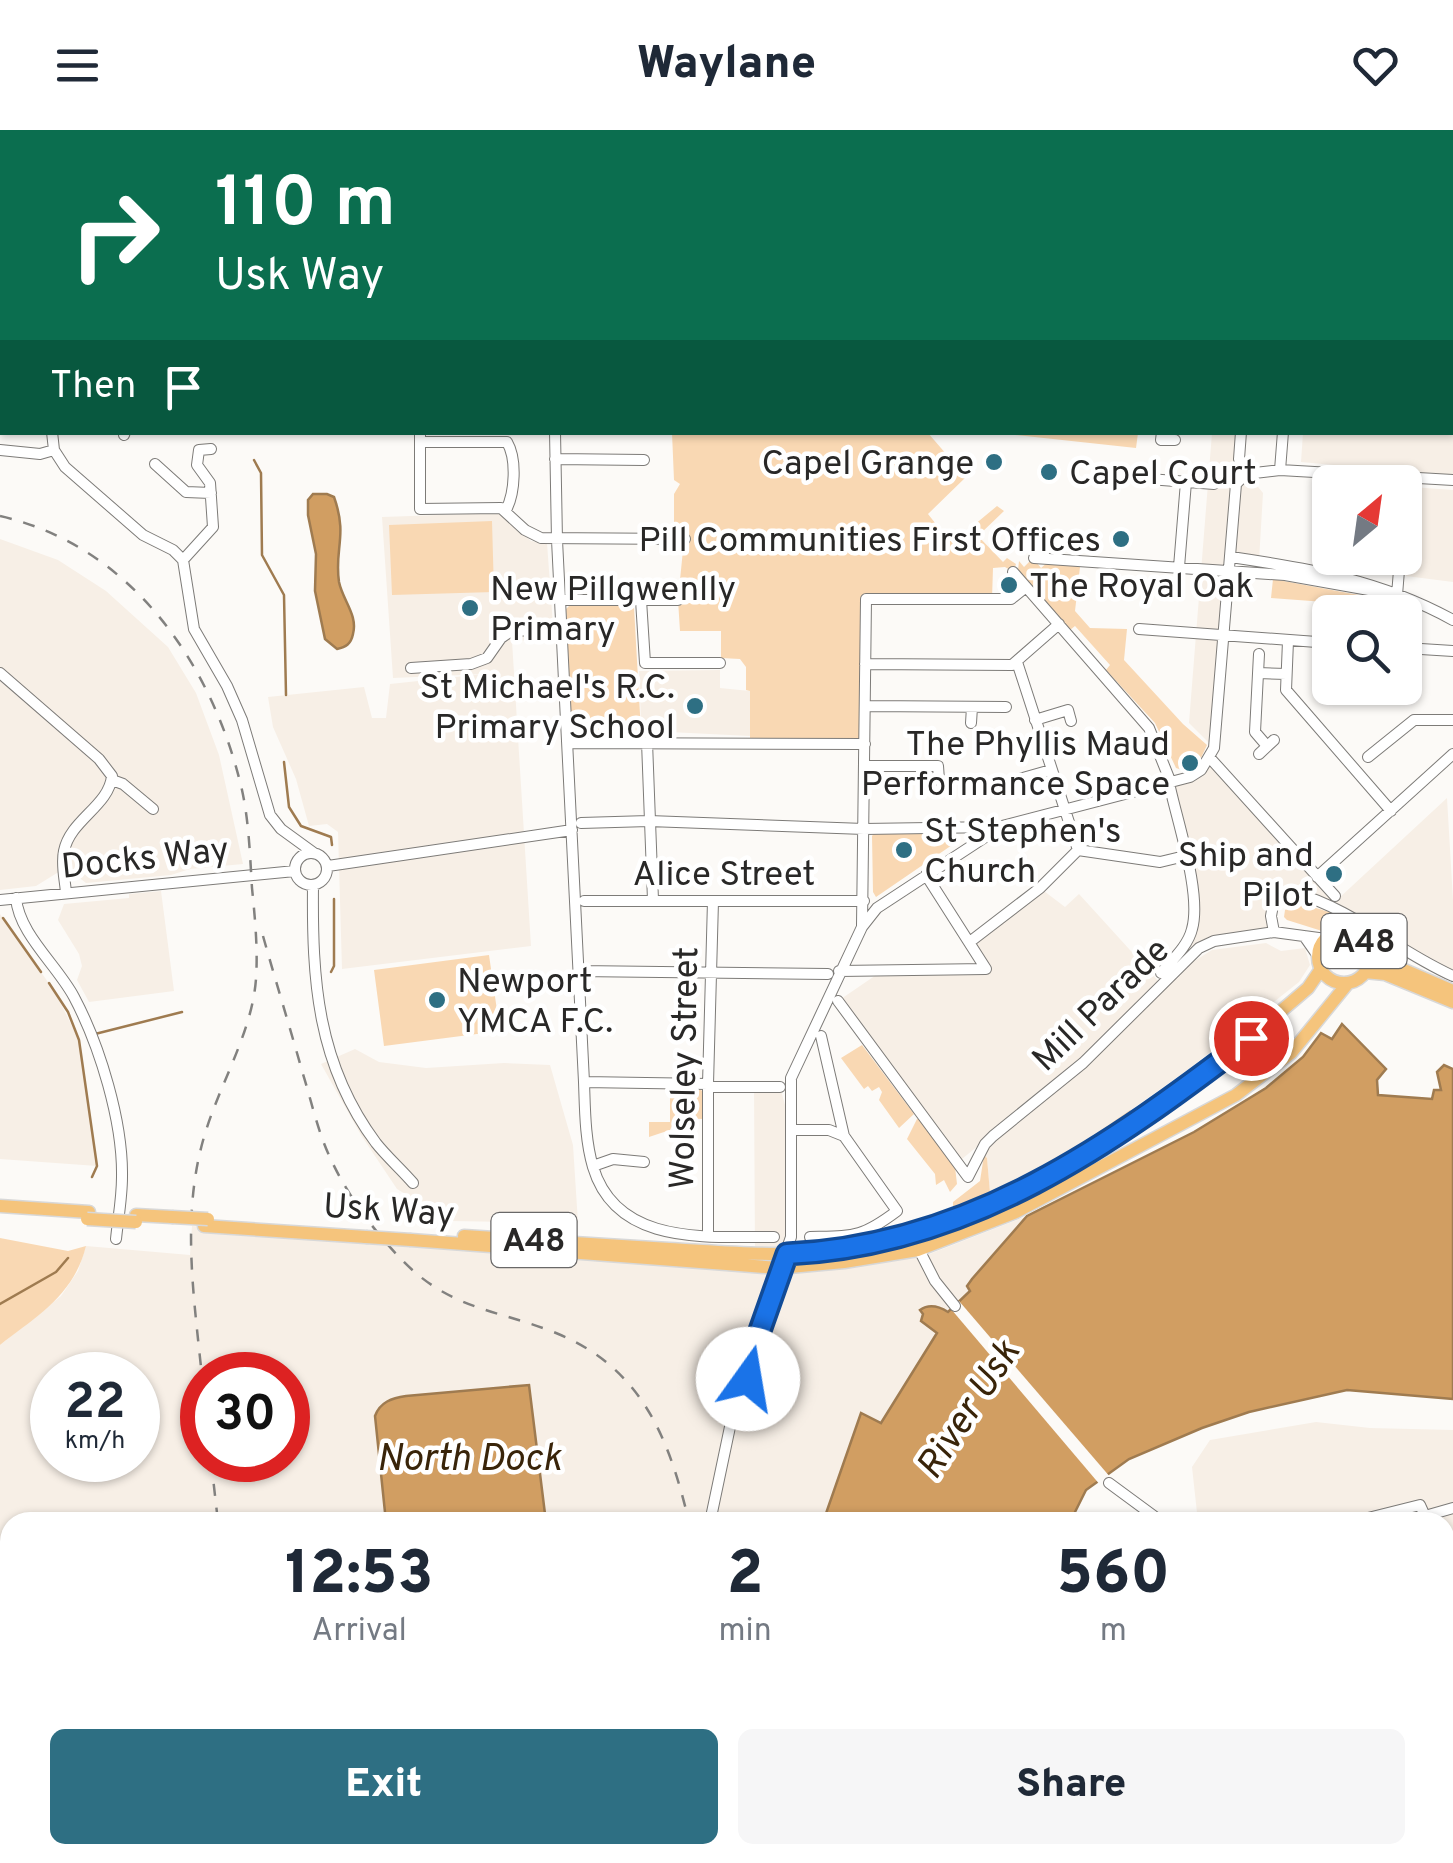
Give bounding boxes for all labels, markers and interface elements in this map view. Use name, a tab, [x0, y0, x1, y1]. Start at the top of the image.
text: Waylane	[637, 37, 816, 94]
icon: menu	[50, 38, 105, 93]
icon: heart	[1348, 38, 1403, 93]
text: 110 m	[215, 162, 396, 251]
icon: right	[50, 170, 180, 300]
text: Usk Way	[215, 249, 384, 306]
icon: arrive	[156, 360, 211, 415]
text: Then	[50, 363, 136, 412]
place label: Capel Grange	[761, 443, 974, 487]
marker: Capel Grange	[983, 451, 1005, 473]
place label: Capel Court	[1069, 453, 1257, 497]
marker: Capel Court	[1038, 461, 1060, 483]
north arrow	[1312, 465, 1422, 575]
map controls	[1312, 465, 1422, 705]
place label: Pill Communities First Offices	[638, 520, 1101, 564]
marker: Pill Communities First Offices	[1110, 528, 1132, 550]
place label: The Royal Oak	[1029, 566, 1254, 610]
place label: New Pillgwenlly Primary	[490, 569, 736, 653]
marker: The Royal Oak	[998, 574, 1020, 596]
button: search	[1312, 595, 1422, 705]
marker: New Pillgwenlly Primary	[459, 597, 481, 619]
place label: St Michael's R.C. Primary School	[419, 667, 675, 751]
marker: St Michael's R.C. Primary School	[684, 695, 706, 717]
place label: The Phyllis Maud Performance Space	[861, 724, 1170, 808]
marker: The Phyllis Maud Performance Space	[1179, 752, 1201, 774]
place label: St Stephen's Church	[924, 811, 1122, 895]
street label: Docks Way	[59, 829, 231, 891]
place label: Ship and Pilot	[1178, 835, 1314, 919]
marker: St Stephen's Church	[893, 839, 915, 861]
street label: Alice Street	[632, 854, 816, 898]
marker: Ship and Pilot	[1323, 863, 1345, 885]
road number: A48	[1322, 914, 1406, 968]
street label: Mill Parade	[1024, 930, 1180, 1082]
street label: Wolseley Street	[662, 946, 710, 1190]
place label: Newport YMCA F.C.	[457, 961, 613, 1045]
marker: Newport YMCA F.C.	[426, 989, 448, 1011]
pin	[1209, 996, 1294, 1081]
icon: arrive	[1224, 1011, 1279, 1066]
street label: Usk Way	[322, 1185, 456, 1239]
road number: A48	[492, 1213, 576, 1267]
position arrow	[696, 1327, 800, 1431]
water label: River Usk	[907, 1331, 1033, 1490]
speed limit sign: 30	[180, 1352, 310, 1482]
text: 22	[64, 1373, 126, 1436]
text: km/h	[65, 1426, 125, 1458]
water label: North Dock	[376, 1436, 562, 1485]
text: 12:53	[285, 1539, 433, 1615]
text: 2	[727, 1539, 763, 1615]
text: 560	[1057, 1539, 1170, 1615]
text: Arrival	[312, 1612, 407, 1652]
text: min	[718, 1612, 772, 1652]
text: m	[1100, 1612, 1127, 1652]
button: Exit	[50, 1729, 718, 1844]
button: Share	[738, 1729, 1405, 1844]

